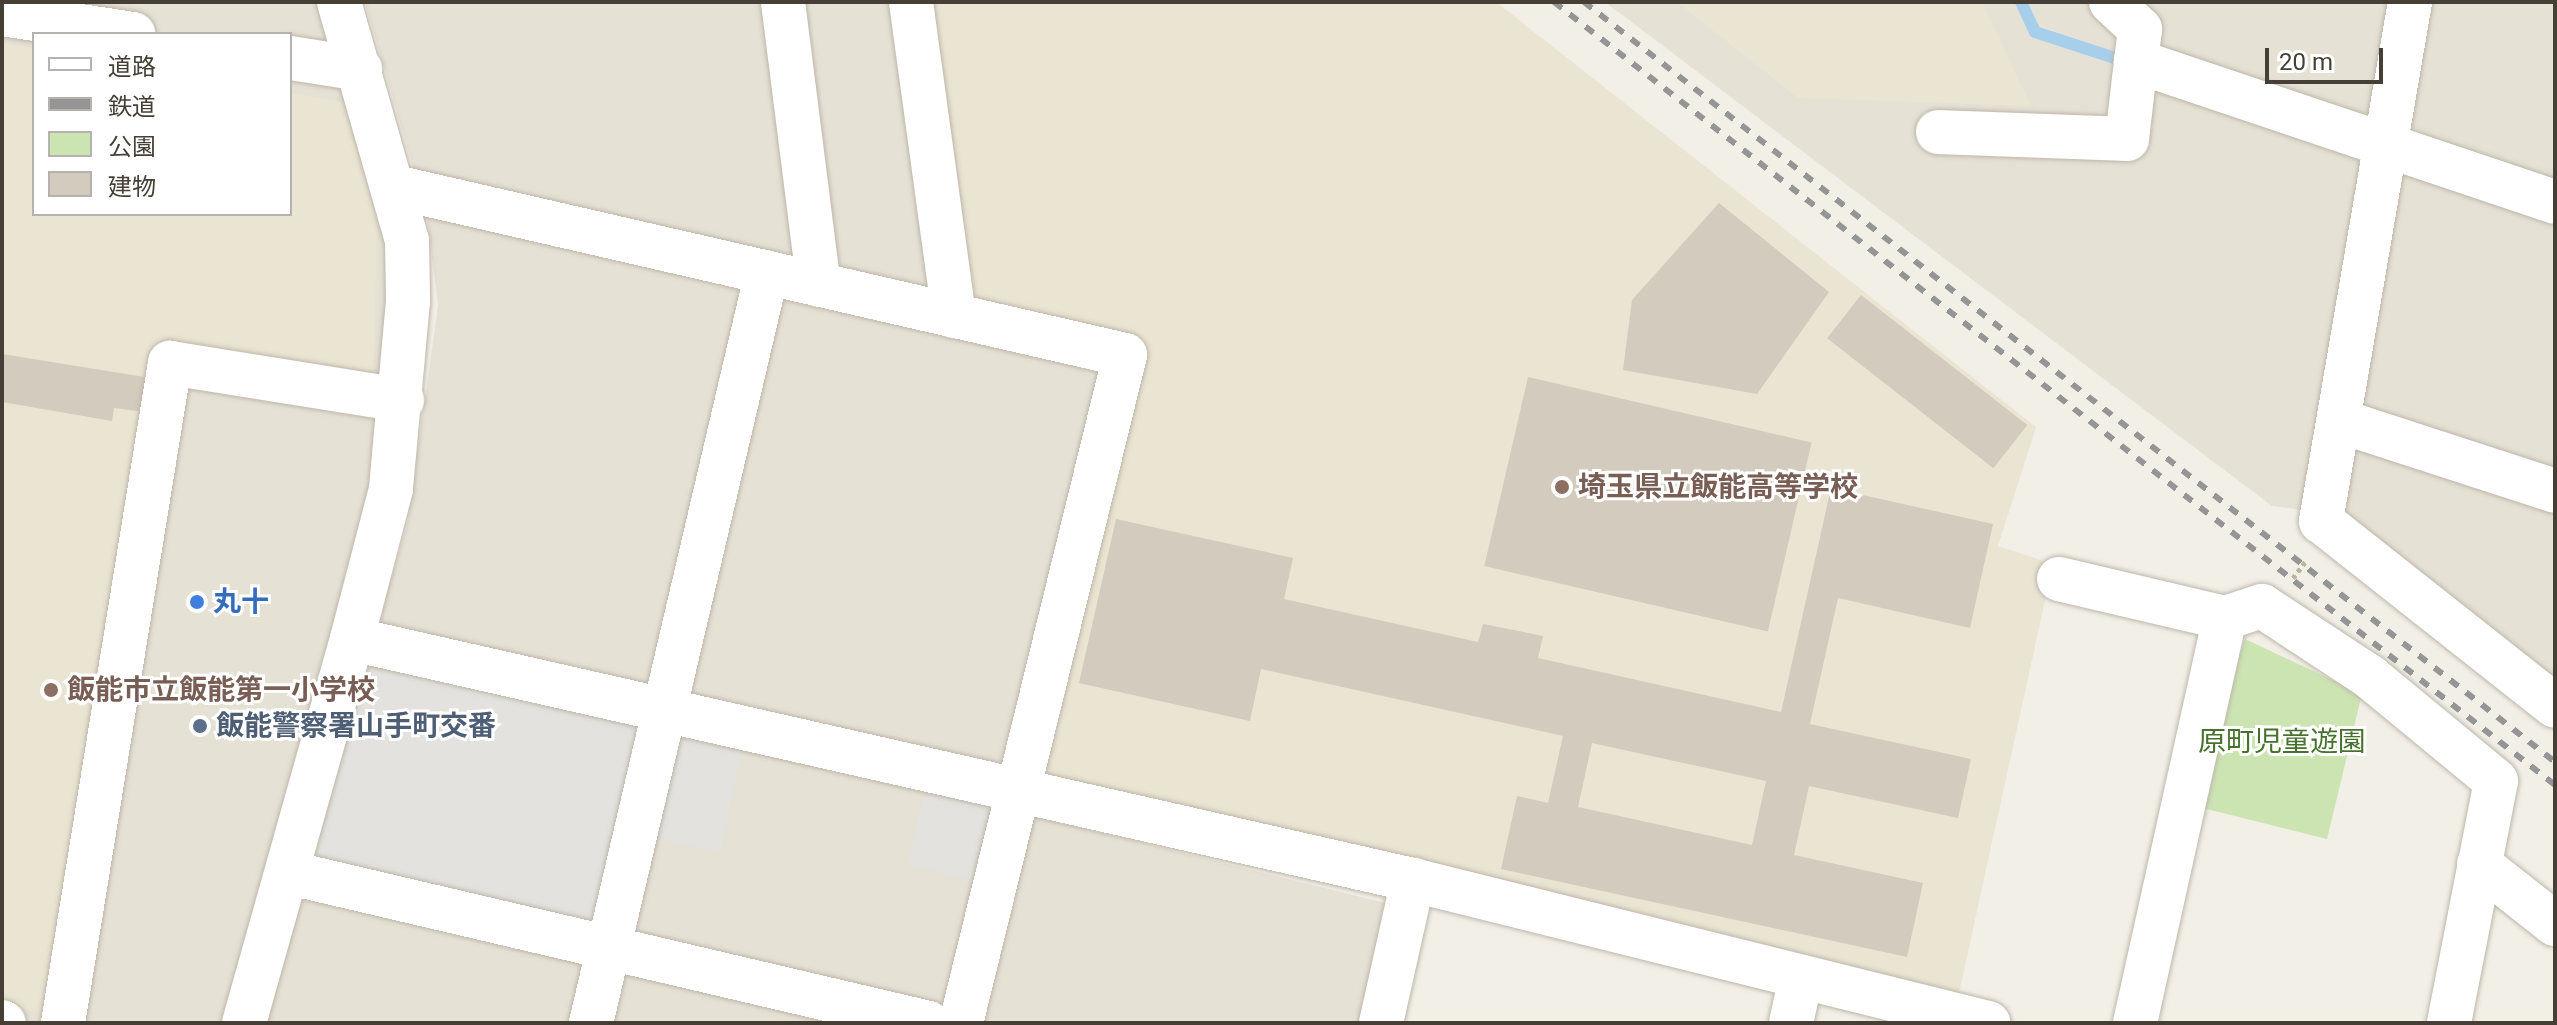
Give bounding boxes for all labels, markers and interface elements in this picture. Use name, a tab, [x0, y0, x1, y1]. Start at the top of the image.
legend	[32, 32, 292, 216]
scale bar	[2269, 32, 2387, 82]
text: 20 m	[2279, 48, 2333, 76]
text: 道路	[108, 53, 156, 81]
text: 鉄道	[108, 93, 156, 121]
text: 公園	[108, 133, 156, 161]
text: 建物	[108, 173, 156, 201]
place label: 埼玉県立飯能高等学校	[1578, 470, 1858, 504]
marker: 埼玉県立飯能高等学校	[1553, 478, 1571, 496]
place label: 丸十	[213, 585, 269, 619]
marker: 丸十	[188, 593, 206, 611]
place label: 飯能市立飯能第一小学校	[67, 673, 375, 707]
marker: 飯能市立飯能第一小学校	[42, 681, 60, 699]
place label: 飯能警察署山手町交番	[216, 709, 496, 743]
marker: 飯能警察署山手町交番	[191, 717, 209, 735]
park label: 原町児童遊園	[2198, 725, 2366, 759]

